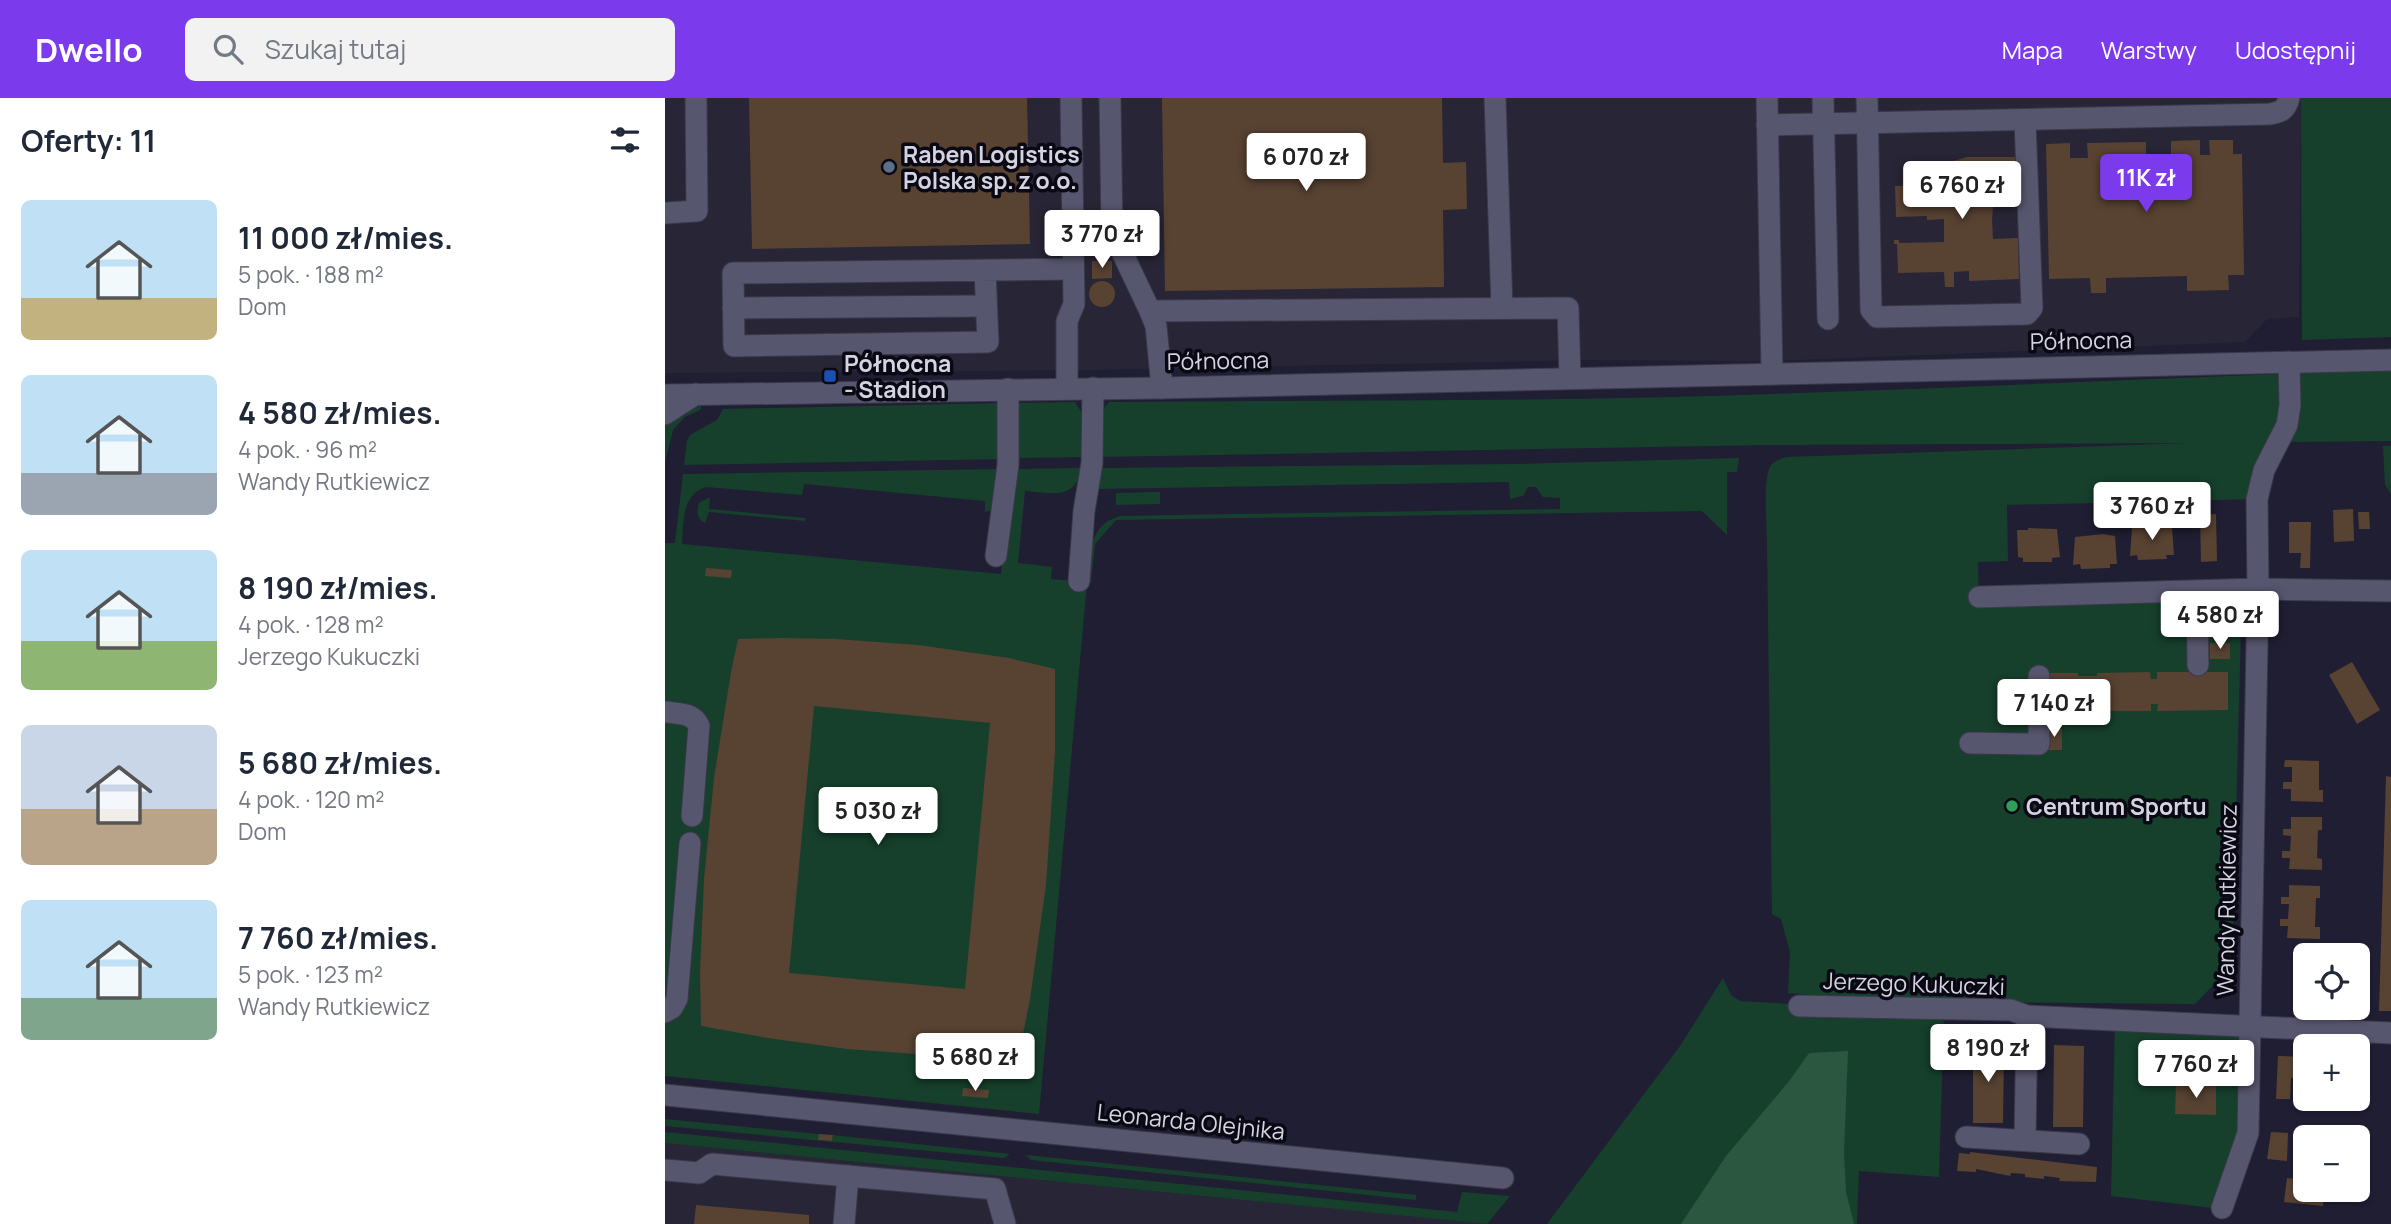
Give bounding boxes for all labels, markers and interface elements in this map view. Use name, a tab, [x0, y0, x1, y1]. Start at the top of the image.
search box	[185, 18, 675, 81]
text: Dwello	[35, 27, 143, 72]
icon: search	[209, 30, 247, 68]
text: Szukaj tutaj	[265, 31, 406, 67]
text: Mapa	[2002, 33, 2063, 66]
text: Warstwy	[2101, 33, 2197, 66]
text: Udostępnij	[2235, 33, 2356, 66]
text: Oferty: 11	[21, 120, 156, 161]
icon: filters	[606, 121, 644, 159]
pin: 6 070 zł	[1234, 134, 1378, 193]
place label: Raben Logistics Polska sp. z o.o.	[903, 138, 1080, 196]
text: 6 070 zł	[1263, 140, 1349, 172]
pin: 11K zł	[2089, 155, 2203, 214]
marker: Raben Logistics Polska sp. z o.o.	[881, 159, 897, 175]
text: 11K zł	[2116, 161, 2176, 193]
pin: 6 760 zł	[1890, 162, 2034, 221]
text: 6 760 zł	[1919, 168, 2005, 200]
pin: 3 770 zł	[1030, 211, 1174, 270]
text: 11 000 zł/mies.	[238, 217, 453, 258]
text: 3 770 zł	[1061, 217, 1143, 249]
icon: home	[77, 228, 161, 312]
text: 5 pok. · 188 m²	[238, 258, 384, 290]
text: Dom	[238, 290, 287, 322]
street label: Północna	[2030, 323, 2132, 357]
street label: Północna	[1167, 343, 1269, 377]
place label: Północna - Stadion	[844, 347, 951, 405]
marker: Północna - Stadion	[822, 368, 838, 384]
text: 4 580 zł/mies.	[238, 392, 442, 433]
icon: home	[77, 403, 161, 487]
text: 4 pok. · 96 m²	[238, 433, 377, 465]
text: Wandy Rutkiewicz	[238, 465, 430, 497]
pin: 3 760 zł	[2080, 482, 2224, 542]
text: 3 760 zł	[2110, 489, 2194, 521]
text: 8 190 zł/mies.	[238, 567, 438, 608]
icon: home	[77, 578, 161, 662]
pin: 4 580 zł	[2148, 592, 2292, 651]
text: 4 580 zł	[2177, 598, 2263, 630]
text: 4 pok. · 128 m²	[238, 608, 384, 640]
text: Jerzego Kukuczki	[238, 640, 420, 672]
pin: 7 140 zł	[1982, 680, 2126, 739]
text: 7 140 zł	[2013, 686, 2095, 718]
text: 5 680 zł/mies.	[238, 742, 442, 783]
icon: home	[77, 753, 161, 837]
text: 4 pok. · 120 m²	[238, 783, 384, 815]
pin: 5 030 zł	[806, 788, 950, 847]
place label: Centrum Sportu	[2026, 790, 2207, 822]
text: 5 030 zł	[835, 794, 921, 826]
marker: Centrum Sportu	[2004, 798, 2020, 814]
street label: Wandy Rutkiewicz	[2208, 804, 2244, 996]
text: Dom	[238, 815, 287, 847]
text: 7 760 zł/mies.	[238, 917, 438, 958]
icon: home	[77, 928, 161, 1012]
map controls	[2293, 943, 2370, 1202]
button: locate	[2293, 943, 2370, 1020]
text: 5 pok. · 123 m²	[238, 958, 383, 990]
street label: Jerzego Kukuczki	[1822, 964, 2006, 1002]
text: Wandy Rutkiewicz	[238, 990, 430, 1022]
pin: 8 190 zł	[1916, 1024, 2060, 1084]
text: 8 190 zł	[1946, 1031, 2030, 1063]
pin: 5 680 zł	[903, 1034, 1047, 1093]
button: +	[2293, 1034, 2370, 1111]
text: 5 680 zł	[932, 1040, 1018, 1072]
pin: 7 760 zł	[2124, 1040, 2268, 1100]
text: 7 760 zł	[2154, 1047, 2238, 1079]
street label: Leonarda Olejnika	[1095, 1095, 1287, 1147]
button: −	[2293, 1125, 2370, 1202]

